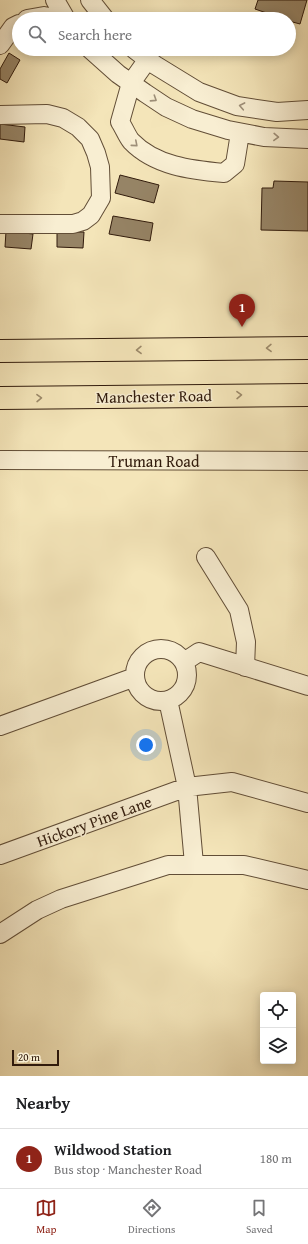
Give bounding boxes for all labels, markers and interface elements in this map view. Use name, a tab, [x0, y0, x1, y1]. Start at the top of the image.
search box	[12, 12, 296, 56]
icon: search	[26, 23, 48, 45]
text: Search here	[58, 24, 132, 45]
one-way arrow	[149, 94, 156, 101]
one-way arrow	[238, 103, 245, 111]
one-way arrow	[273, 133, 279, 141]
one-way arrow	[130, 139, 138, 146]
pin: 1	[229, 294, 255, 327]
one-way arrow	[266, 344, 272, 352]
one-way arrow	[136, 346, 142, 354]
street label: Manchester Road	[96, 383, 213, 409]
one-way arrow	[236, 391, 242, 400]
one-way arrow	[36, 394, 42, 402]
street label: Truman Road	[109, 449, 200, 473]
your location	[136, 735, 156, 755]
street label: Hickory Pine Lane	[33, 789, 155, 853]
map controls	[260, 992, 296, 1064]
button: locate	[260, 992, 296, 1028]
button: layers	[260, 1028, 296, 1064]
scale bar	[12, 1048, 59, 1067]
text: 20 m	[18, 1049, 40, 1065]
text: Nearby	[16, 1090, 70, 1115]
text: Wildwood Station	[54, 1139, 172, 1160]
text: 1	[26, 1149, 32, 1168]
text: 180 m	[260, 1149, 292, 1168]
text: Bus stop · Manchester Road	[54, 1160, 202, 1179]
tab: Map	[35, 1197, 57, 1237]
tab: Directions	[128, 1197, 175, 1237]
tab: Saved	[246, 1197, 273, 1237]

